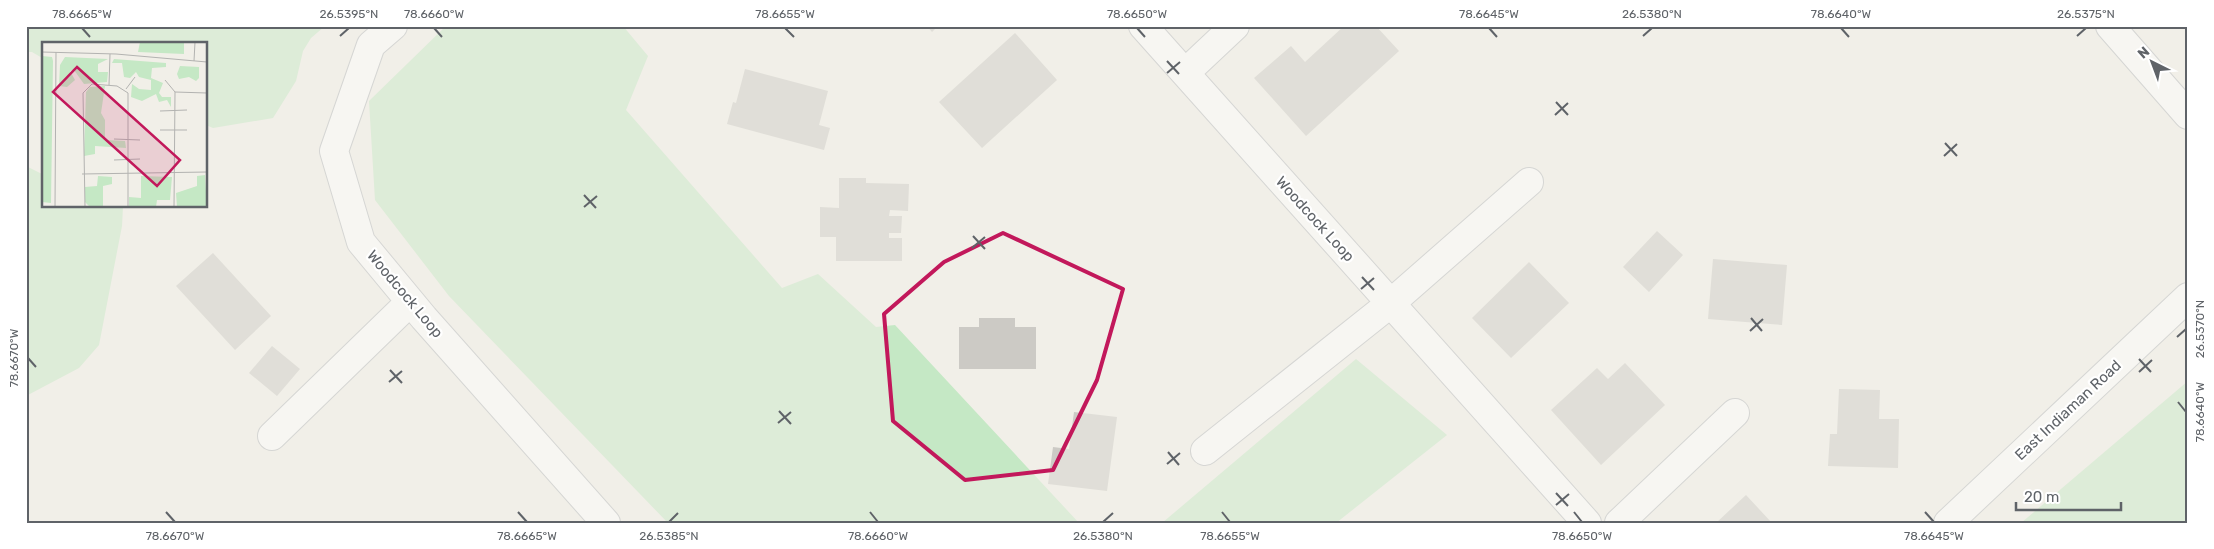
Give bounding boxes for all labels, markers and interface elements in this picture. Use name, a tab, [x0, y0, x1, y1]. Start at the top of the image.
text: 78.6665°W	[52, 7, 112, 21]
text: 26.5395°N	[320, 7, 378, 21]
text: 78.6660°W	[404, 7, 464, 21]
text: 78.6655°W	[755, 7, 815, 21]
text: 78.6650°W	[1107, 7, 1167, 21]
text: 78.6645°W	[1459, 7, 1519, 21]
text: 26.5380°N	[1622, 7, 1682, 21]
text: 78.6640°W	[1811, 7, 1872, 21]
text: 26.5375°N	[2057, 7, 2115, 21]
north arrow	[2126, 38, 2176, 88]
inset map	[42, 42, 208, 208]
text: N	[2134, 43, 2153, 62]
street label: Woodcock Loop	[1272, 173, 1358, 265]
street label: Woodcock Loop	[363, 247, 447, 341]
text: 26.5370°N	[2193, 300, 2207, 358]
text: 78.6670°W	[7, 328, 21, 387]
street label: East Indiaman Road	[2011, 356, 2125, 464]
text: 78.6640°W	[2193, 381, 2207, 442]
scale bar	[2016, 479, 2122, 511]
text: 20 m	[2024, 488, 2059, 506]
text: 78.6670°W	[146, 529, 205, 543]
text: 78.6665°W	[497, 529, 557, 543]
text: 26.5385°N	[639, 529, 699, 543]
text: 78.6660°W	[848, 529, 908, 543]
text: 26.5380°N	[1073, 529, 1133, 543]
text: 78.6655°W	[1200, 529, 1260, 543]
text: 78.6650°W	[1552, 529, 1612, 543]
text: 78.6645°W	[1904, 529, 1964, 543]

